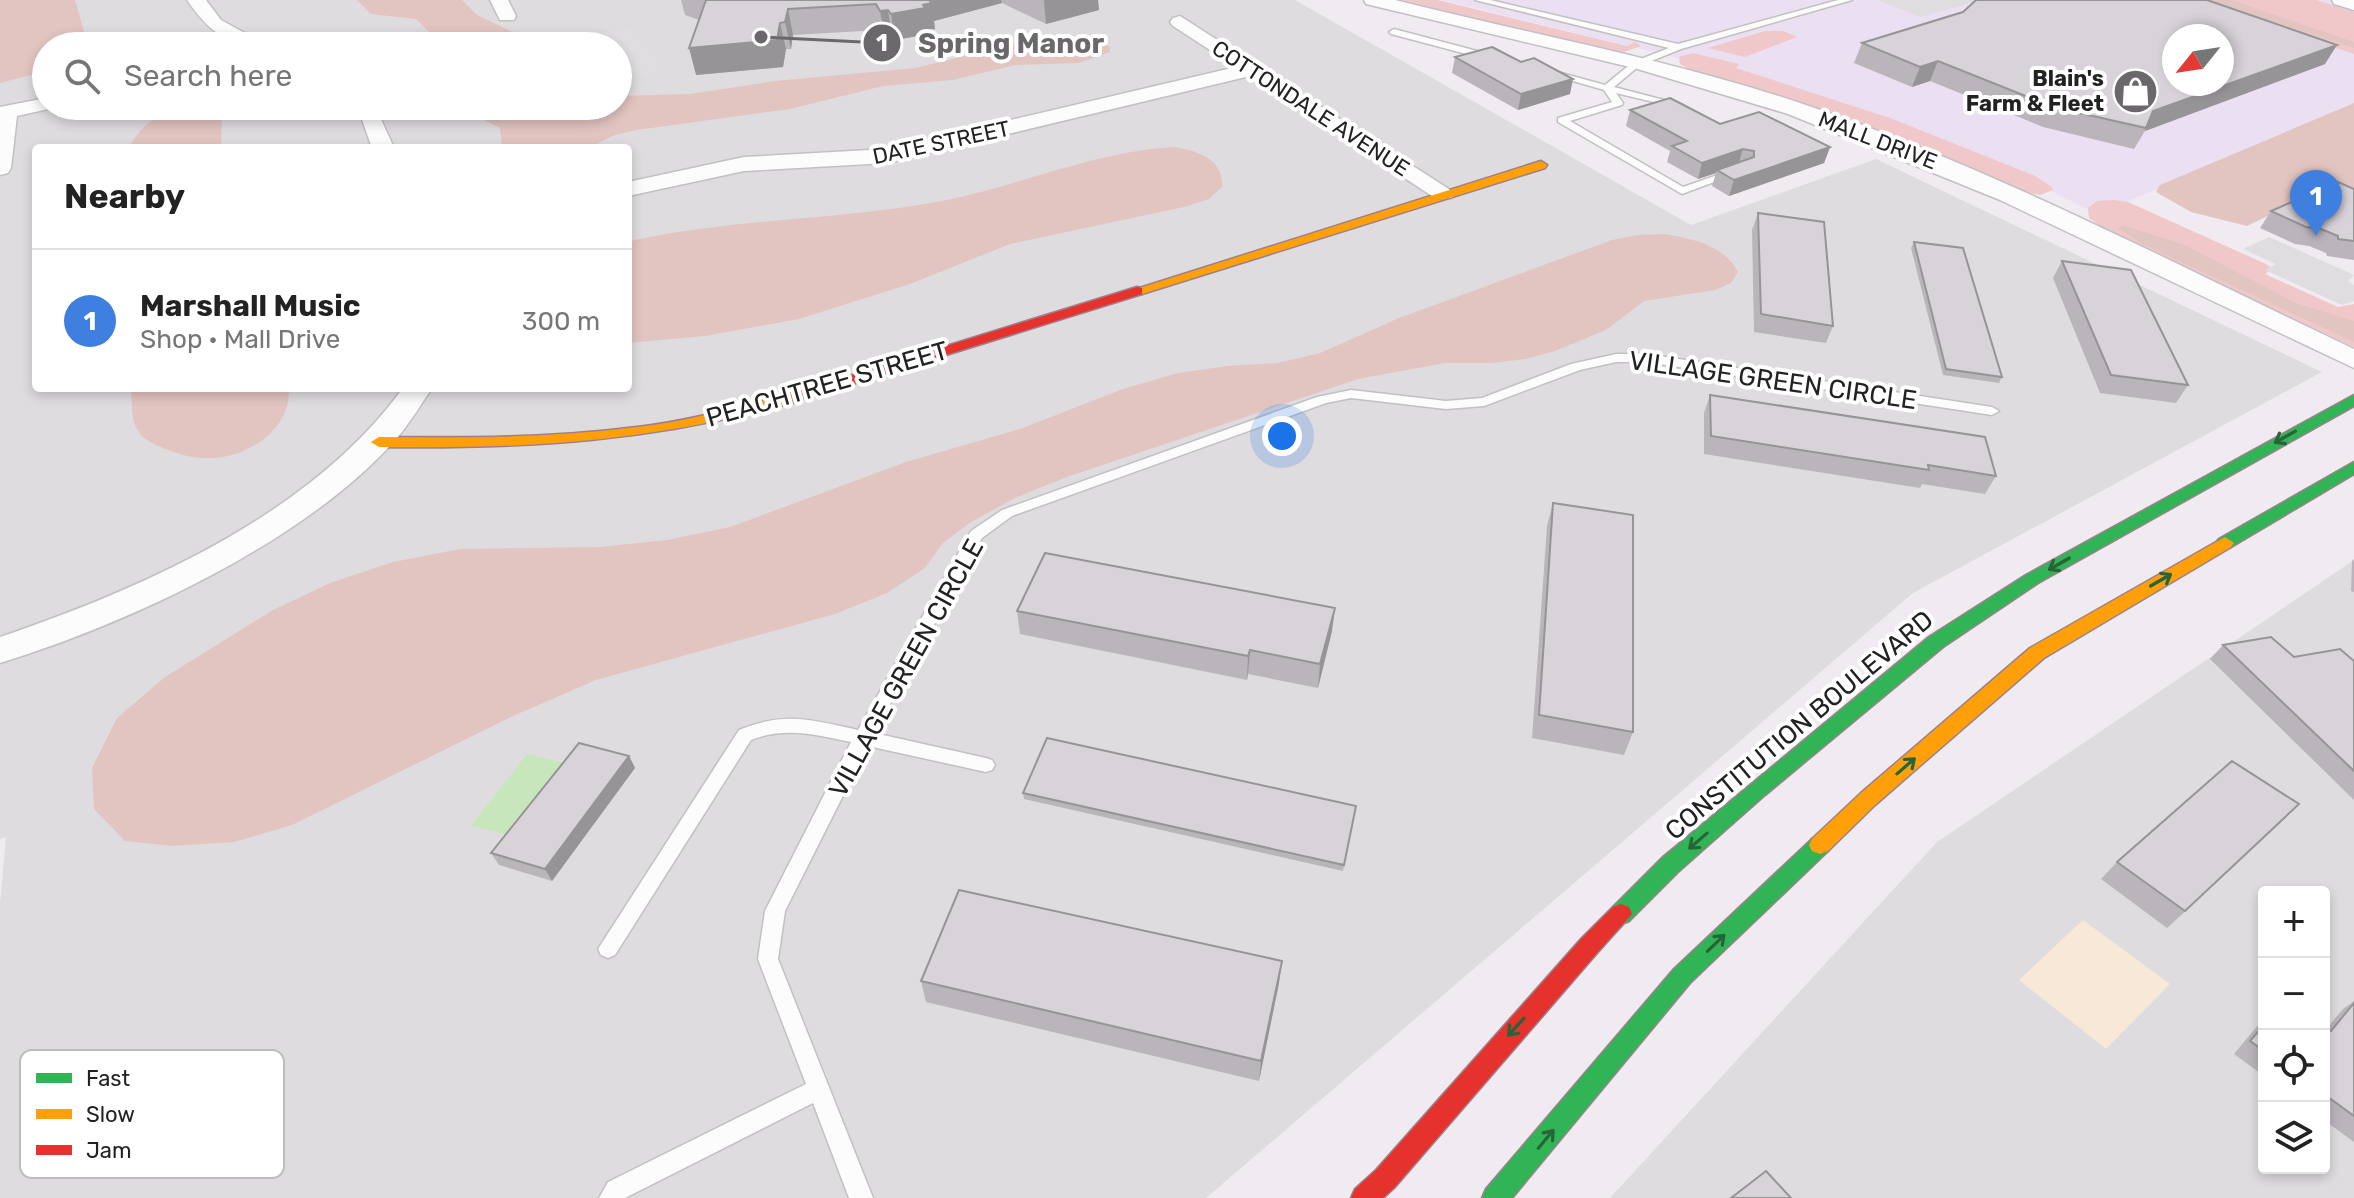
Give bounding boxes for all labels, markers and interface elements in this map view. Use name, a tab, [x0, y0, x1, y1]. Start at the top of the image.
callout: Spring Manor	[862, 17, 1120, 69]
north arrow	[2162, 24, 2234, 96]
text: Spring Manor	[918, 27, 1104, 60]
text: 1	[876, 29, 888, 57]
search box	[32, 32, 632, 120]
street label: COTTONDALE AVENUE	[1207, 34, 1415, 182]
icon: search	[60, 54, 104, 98]
text: Search here	[124, 58, 292, 94]
place label: Blain's Farm & Fleet	[1966, 65, 2104, 117]
shop icon: Blain's Farm & Fleet	[2111, 67, 2159, 115]
street label: MALL DRIVE	[1815, 105, 1941, 175]
street label: DATE STREET	[870, 115, 1012, 170]
pin: 1	[2290, 170, 2342, 236]
text: Nearby	[64, 176, 185, 217]
text: Marshall Music	[140, 288, 360, 324]
text: 1	[84, 306, 96, 337]
text: 300 m	[522, 306, 600, 337]
text: Shop · Mall Drive	[140, 324, 340, 355]
street label: PEACHTREE STREET	[703, 335, 952, 434]
street label: VILLAGE GREEN CIRCLE	[1627, 345, 1919, 416]
your location	[1262, 416, 1302, 456]
one-way arrow	[2274, 429, 2298, 445]
street label: VILLAGE GREEN CIRCLE	[823, 534, 990, 803]
one-way arrow	[2048, 556, 2071, 572]
one-way arrow	[2149, 572, 2172, 588]
street label: CONSTITUTION BOULEVARD	[1659, 604, 1940, 847]
one-way arrow	[1896, 757, 1916, 775]
one-way arrow	[1688, 832, 1708, 850]
map controls	[2258, 886, 2330, 1174]
button: +	[2258, 886, 2330, 958]
one-way arrow	[1706, 934, 1726, 953]
button: −	[2258, 958, 2330, 1030]
one-way arrow	[1507, 1017, 1526, 1037]
button: locate	[2258, 1030, 2330, 1102]
legend	[20, 1050, 284, 1178]
text: Fast	[86, 1065, 131, 1092]
text: Slow	[86, 1101, 135, 1128]
button: layers	[2258, 1102, 2330, 1174]
one-way arrow	[1537, 1130, 1555, 1150]
text: Jam	[86, 1137, 132, 1164]

